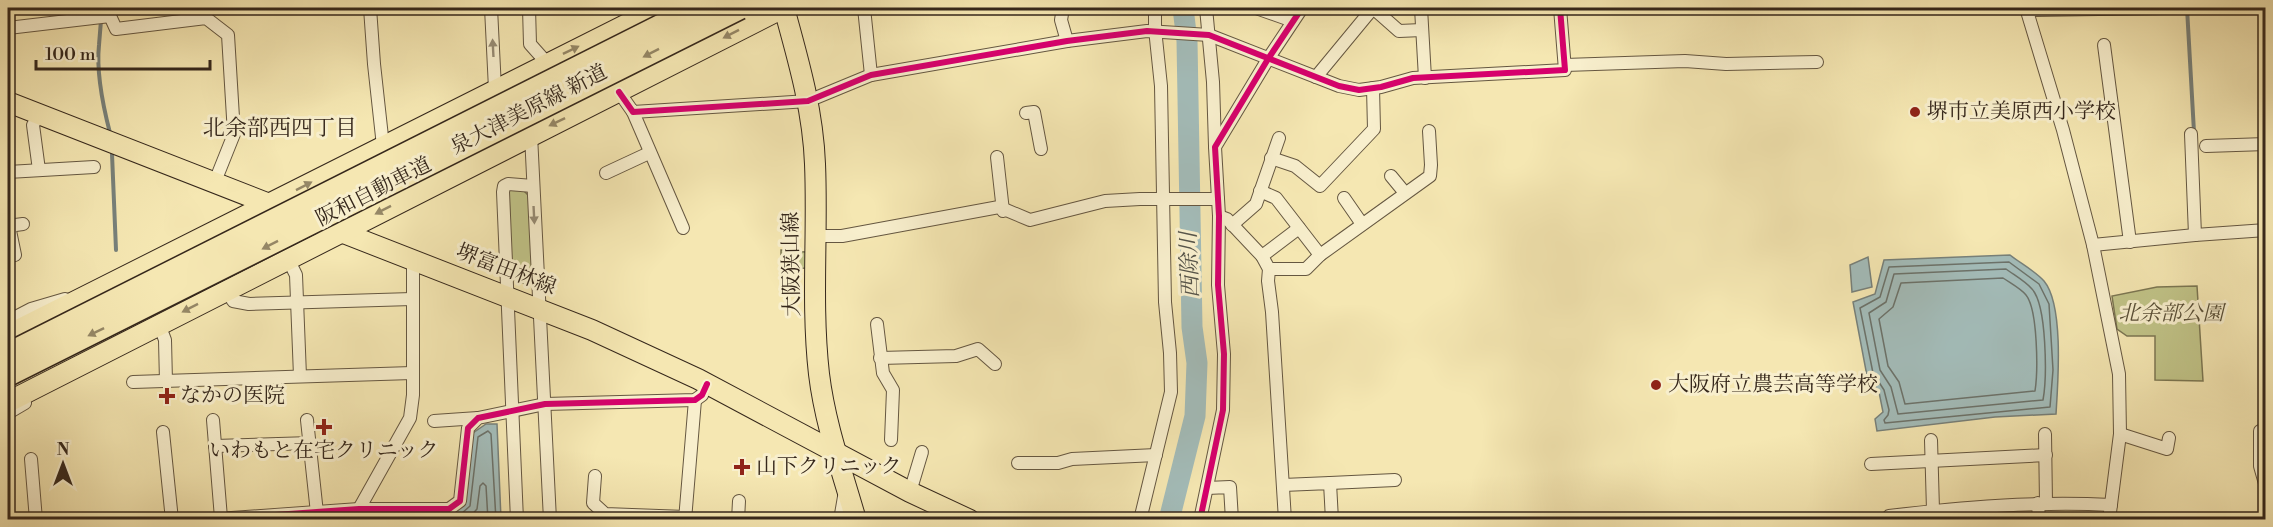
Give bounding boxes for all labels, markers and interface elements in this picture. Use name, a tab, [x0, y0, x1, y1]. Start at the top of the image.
one-way arrow	[722, 29, 739, 39]
scale bar	[36, 33, 210, 71]
one-way arrow	[488, 39, 497, 58]
text: 100 m	[45, 43, 96, 66]
one-way arrow	[563, 46, 580, 55]
one-way arrow	[642, 48, 659, 57]
street label: 泉大津美原線 新道	[446, 59, 612, 161]
place label: 堺市立美原西小学校	[1927, 99, 2116, 125]
marker: 堺市立美原西小学校	[1908, 105, 1922, 119]
district label: 北余部西四丁目	[203, 115, 357, 142]
one-way arrow	[548, 118, 565, 127]
street label: 阪和自動車道	[312, 152, 436, 232]
one-way arrow	[295, 181, 312, 191]
one-way arrow	[374, 205, 391, 215]
one-way arrow	[530, 205, 539, 224]
street label: 大阪狭山線	[778, 211, 806, 317]
water label: 西除川	[1175, 230, 1205, 298]
street label: 堺富田林線	[452, 239, 560, 301]
one-way arrow	[262, 240, 279, 249]
park label: 北余部公園	[2119, 301, 2226, 327]
one-way arrow	[182, 304, 199, 313]
one-way arrow	[87, 327, 104, 336]
place label: 大阪府立農芸高等学校	[1668, 372, 1878, 398]
marker: 大阪府立農芸高等学校	[1649, 378, 1663, 392]
place label: なかの医院	[180, 383, 285, 409]
marker: なかの医院	[158, 387, 176, 405]
marker: いわもと在宅クリニック	[315, 418, 333, 436]
north arrow	[33, 434, 93, 494]
place label: いわもと在宅クリニック	[209, 438, 439, 464]
text: N	[57, 440, 70, 460]
place label: 山下クリニック	[756, 454, 902, 480]
marker: 山下クリニック	[733, 458, 751, 476]

